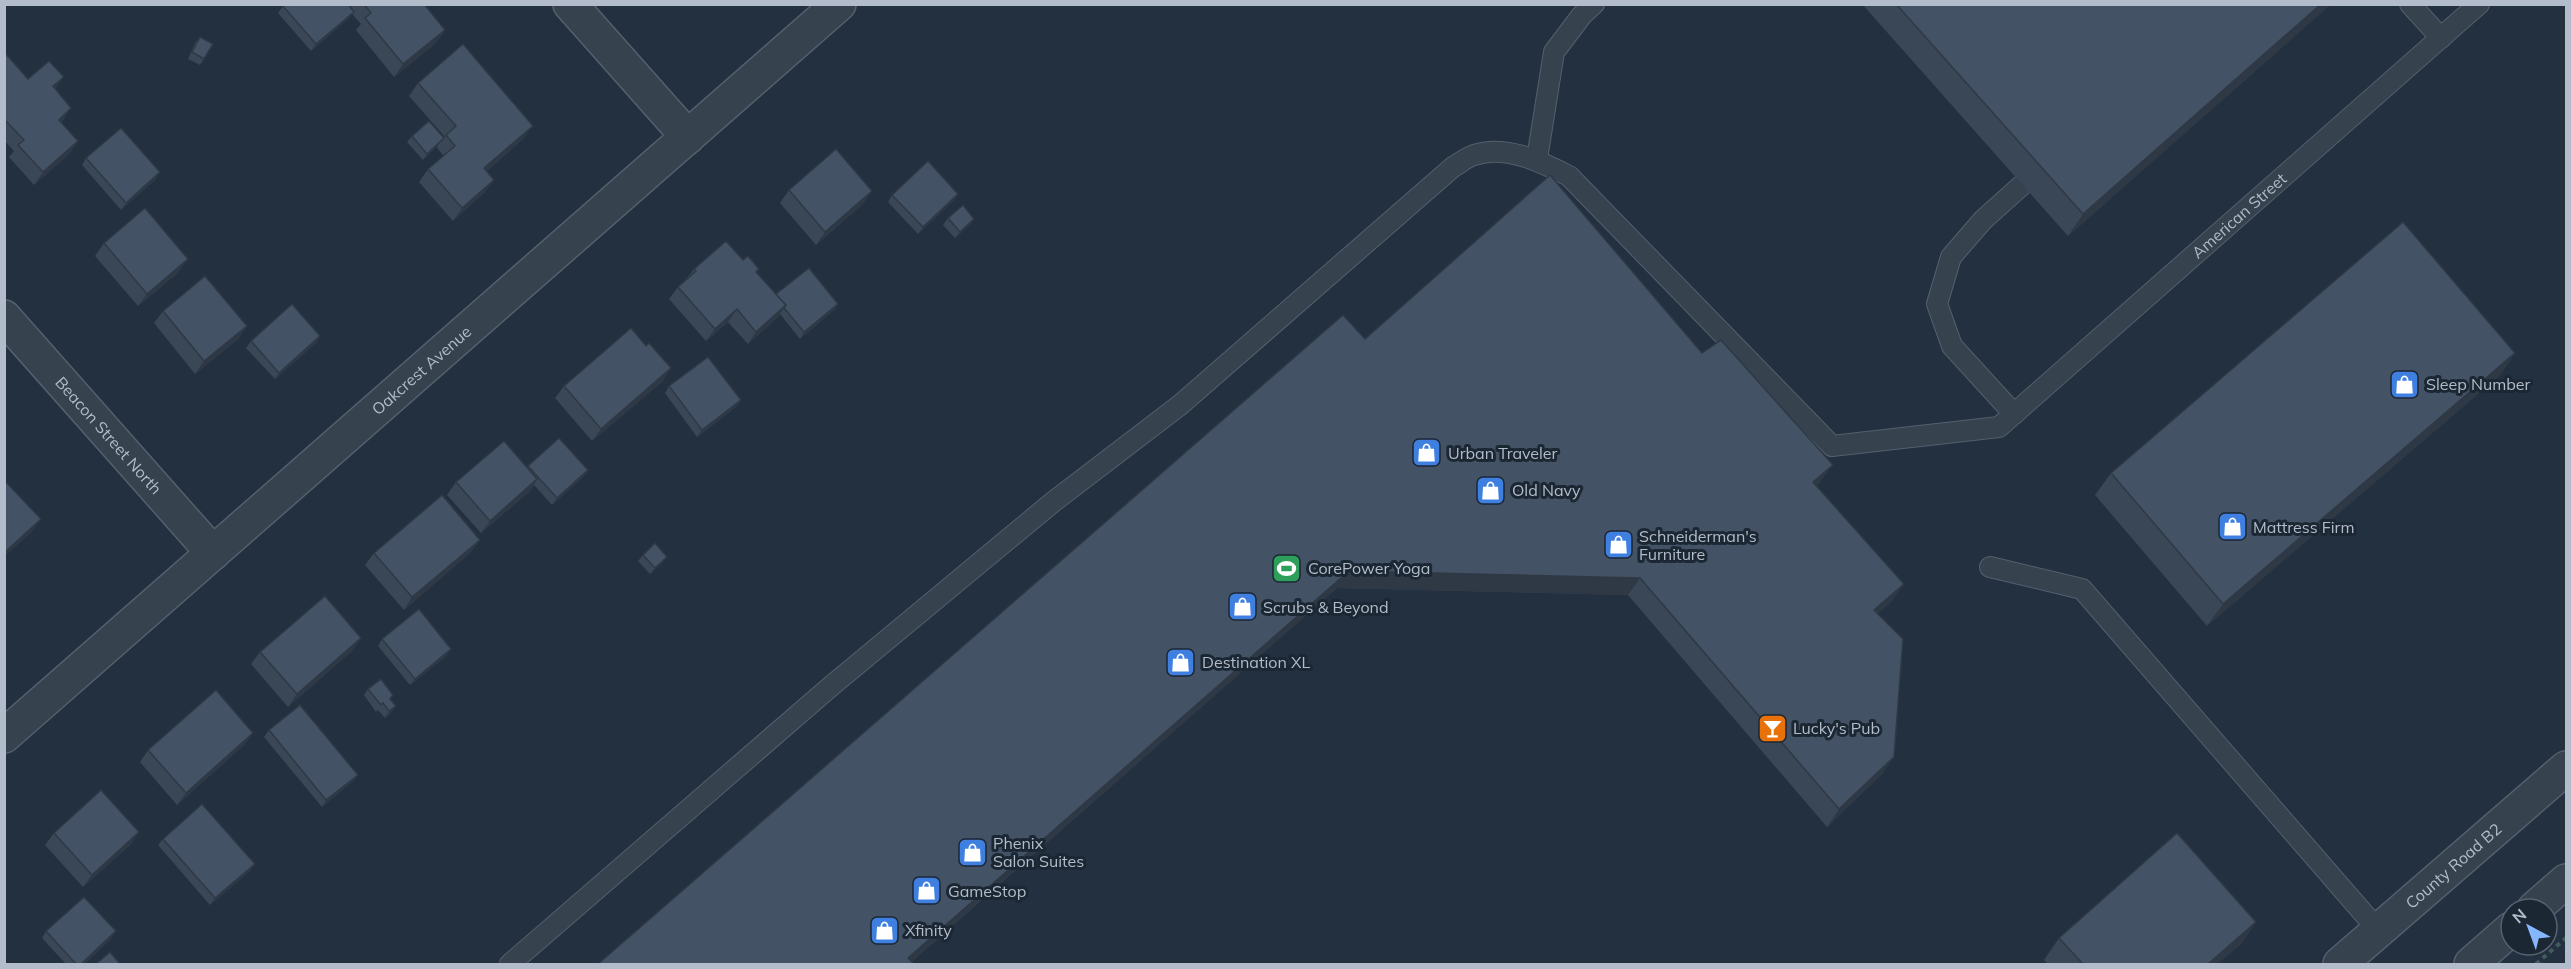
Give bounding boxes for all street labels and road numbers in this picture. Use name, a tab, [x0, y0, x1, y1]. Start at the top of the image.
street label: American Street	[2188, 168, 2291, 263]
street label: Oakcrest Avenue	[367, 321, 475, 419]
street label: Beacon Street North	[51, 372, 166, 498]
street label: County Road B2	[2401, 819, 2505, 913]

